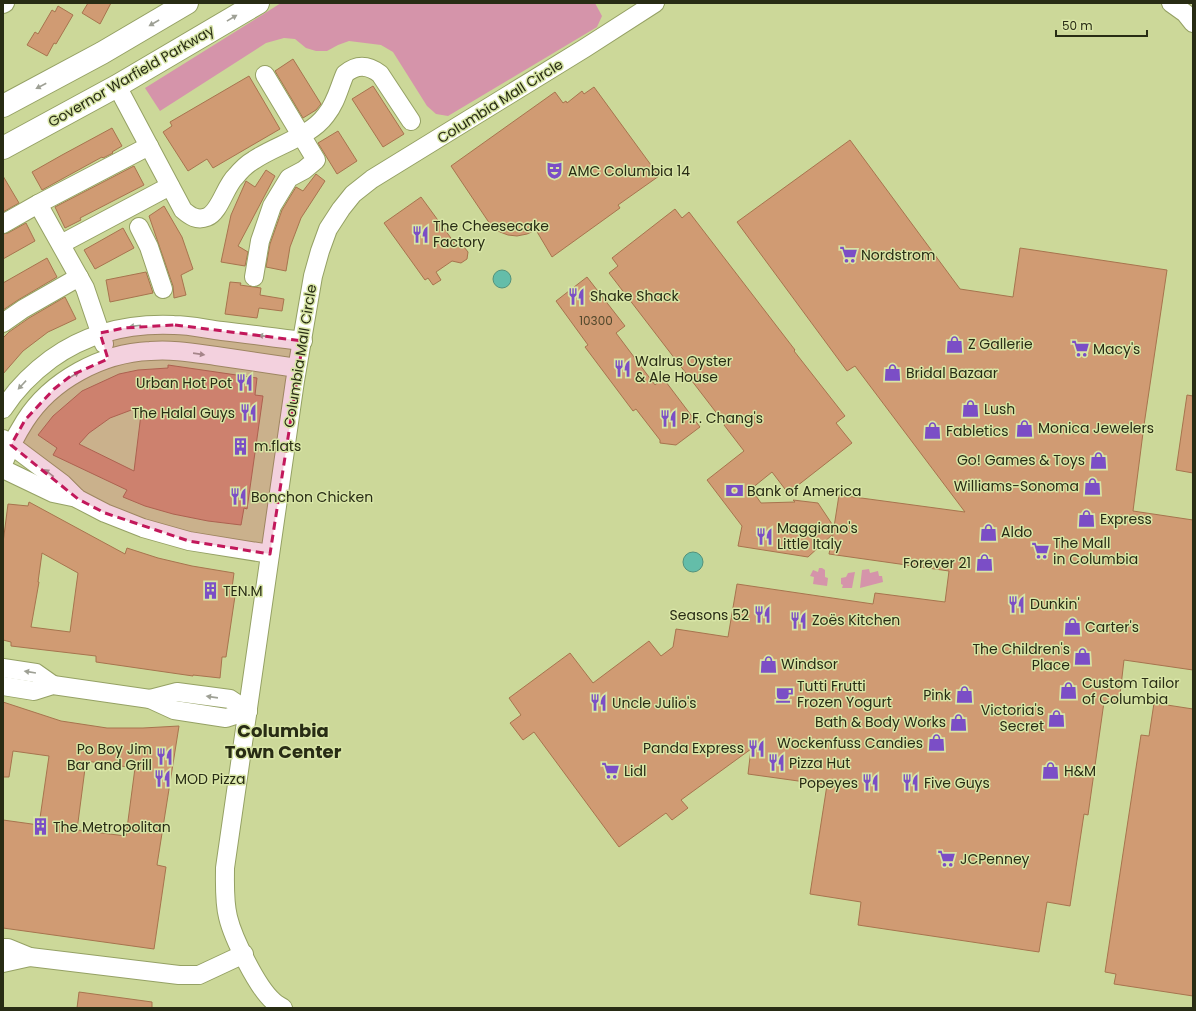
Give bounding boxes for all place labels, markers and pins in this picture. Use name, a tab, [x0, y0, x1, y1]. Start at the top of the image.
theatre icon: AMC Columbia 14	[545, 161, 565, 181]
place label: AMC Columbia 14	[568, 161, 690, 181]
place label: The Cheesecake Factory	[433, 216, 549, 252]
restaurant icon: The Cheesecake Factory	[410, 224, 430, 244]
supermarket icon: Nordstrom	[838, 245, 858, 265]
place label: Nordstrom	[861, 245, 936, 265]
restaurant icon: Shake Shack	[567, 286, 587, 306]
place label: Shake Shack	[590, 286, 679, 306]
shop icon: Z Gallerie	[945, 334, 965, 354]
place label: Z Gallerie	[968, 334, 1033, 354]
supermarket icon: Macy's	[1070, 339, 1090, 359]
place label: Macy's	[1093, 339, 1140, 359]
place label: Walrus Oyster & Ale House	[635, 351, 732, 387]
restaurant icon: Walrus Oyster & Ale House	[612, 359, 632, 379]
shop icon: Bridal Bazaar	[883, 363, 903, 383]
place label: Bridal Bazaar	[906, 363, 998, 383]
place label: Urban Hot Pot	[136, 373, 232, 393]
restaurant icon: Urban Hot Pot	[235, 373, 255, 393]
shop icon: Lush	[961, 399, 981, 419]
place label: Lush	[984, 399, 1015, 419]
place label: The Halal Guys	[132, 403, 235, 423]
restaurant icon: The Halal Guys	[238, 403, 258, 423]
restaurant icon: P.F. Chang's	[658, 408, 678, 428]
place label: P.F. Chang's	[681, 408, 763, 428]
shop icon: Monica Jewelers	[1015, 418, 1035, 438]
place label: Monica Jewelers	[1038, 418, 1154, 438]
shop icon: Fabletics	[923, 421, 943, 441]
place label: Fabletics	[946, 421, 1008, 441]
building icon: m.flats	[231, 436, 251, 456]
place label: m.flats	[254, 436, 301, 456]
place label: Go! Games & Toys	[957, 450, 1085, 470]
shop icon: Go! Games & Toys	[1088, 450, 1108, 470]
place label: Williams-Sonoma	[954, 476, 1079, 496]
shop icon: Williams-Sonoma	[1082, 476, 1102, 496]
bank icon: Bank of America	[724, 481, 744, 501]
place label: Bank of America	[747, 481, 861, 501]
restaurant icon: Bonchon Chicken	[228, 487, 248, 507]
place label: Bonchon Chicken	[251, 487, 373, 507]
shop icon: Express	[1077, 509, 1097, 529]
place label: Express	[1100, 509, 1152, 529]
place label: Maggiano's Little Italy	[777, 518, 858, 554]
shop icon: Aldo	[978, 522, 998, 542]
place label: Aldo	[1001, 522, 1032, 542]
restaurant icon: Maggiano's Little Italy	[754, 526, 774, 546]
place label: The Mall in Columbia	[1053, 533, 1138, 569]
supermarket icon: The Mall in Columbia	[1030, 541, 1050, 561]
place label: Forever 21	[903, 553, 971, 573]
shop icon: Forever 21	[974, 553, 994, 573]
building icon: TEN.M	[200, 581, 220, 601]
place label: TEN.M	[223, 581, 263, 601]
restaurant icon: Dunkin'	[1007, 594, 1027, 614]
place label: Dunkin'	[1030, 594, 1080, 614]
place label: Seasons 52	[670, 605, 749, 625]
restaurant icon: Seasons 52	[752, 605, 772, 625]
restaurant icon: Zoës Kitchen	[789, 610, 809, 630]
place label: Zoës Kitchen	[812, 610, 900, 630]
shop icon: Carter's	[1062, 617, 1082, 637]
place label: Carter's	[1085, 617, 1139, 637]
place label: The Children's Place	[973, 639, 1070, 675]
shop icon: The Children's Place	[1073, 647, 1093, 667]
shop icon: Windsor	[758, 654, 778, 674]
place label: Windsor	[781, 654, 838, 674]
place label: Custom Tailor of Columbia	[1082, 673, 1179, 709]
place label: Tutti Frutti Frozen Yogurt	[797, 676, 892, 712]
shop icon: Custom Tailor of Columbia	[1059, 681, 1079, 701]
cafe icon: Tutti Frutti Frozen Yogurt	[774, 684, 794, 704]
place label: Pink	[923, 685, 952, 705]
shop icon: Pink	[954, 685, 974, 705]
restaurant icon: Uncle Julio's	[589, 693, 609, 713]
place label: Uncle Julio's	[612, 693, 697, 713]
place label: Victoria's Secret	[981, 700, 1044, 736]
shop icon: Victoria's Secret	[1047, 708, 1067, 728]
place label: Bath & Body Works	[815, 712, 946, 732]
shop icon: Bath & Body Works	[949, 712, 969, 732]
place label: Wockenfuss Candies	[777, 733, 923, 753]
shop icon: Wockenfuss Candies	[926, 733, 946, 753]
place label: Panda Express	[643, 738, 744, 758]
restaurant icon: Panda Express	[747, 738, 767, 758]
place label: Po Boy Jim Bar and Grill	[67, 739, 152, 775]
restaurant icon: Po Boy Jim Bar and Grill	[155, 747, 175, 767]
restaurant icon: Pizza Hut	[766, 753, 786, 773]
place label: Pizza Hut	[789, 753, 850, 773]
supermarket icon: Lidl	[601, 761, 621, 781]
place label: Lidl	[624, 761, 646, 781]
shop icon: H&M	[1041, 761, 1061, 781]
place label: H&M	[1064, 761, 1096, 781]
restaurant icon: MOD Pizza	[152, 769, 172, 789]
place label: MOD Pizza	[175, 769, 245, 789]
place label: Popeyes	[799, 773, 858, 793]
restaurant icon: Popeyes	[861, 773, 881, 793]
restaurant icon: Five Guys	[901, 773, 921, 793]
place label: Five Guys	[924, 773, 990, 793]
building icon: The Metropolitan	[30, 817, 50, 837]
place label: The Metropolitan	[53, 817, 171, 837]
supermarket icon: JCPenney	[937, 849, 957, 869]
place label: JCPenney	[960, 849, 1030, 869]

